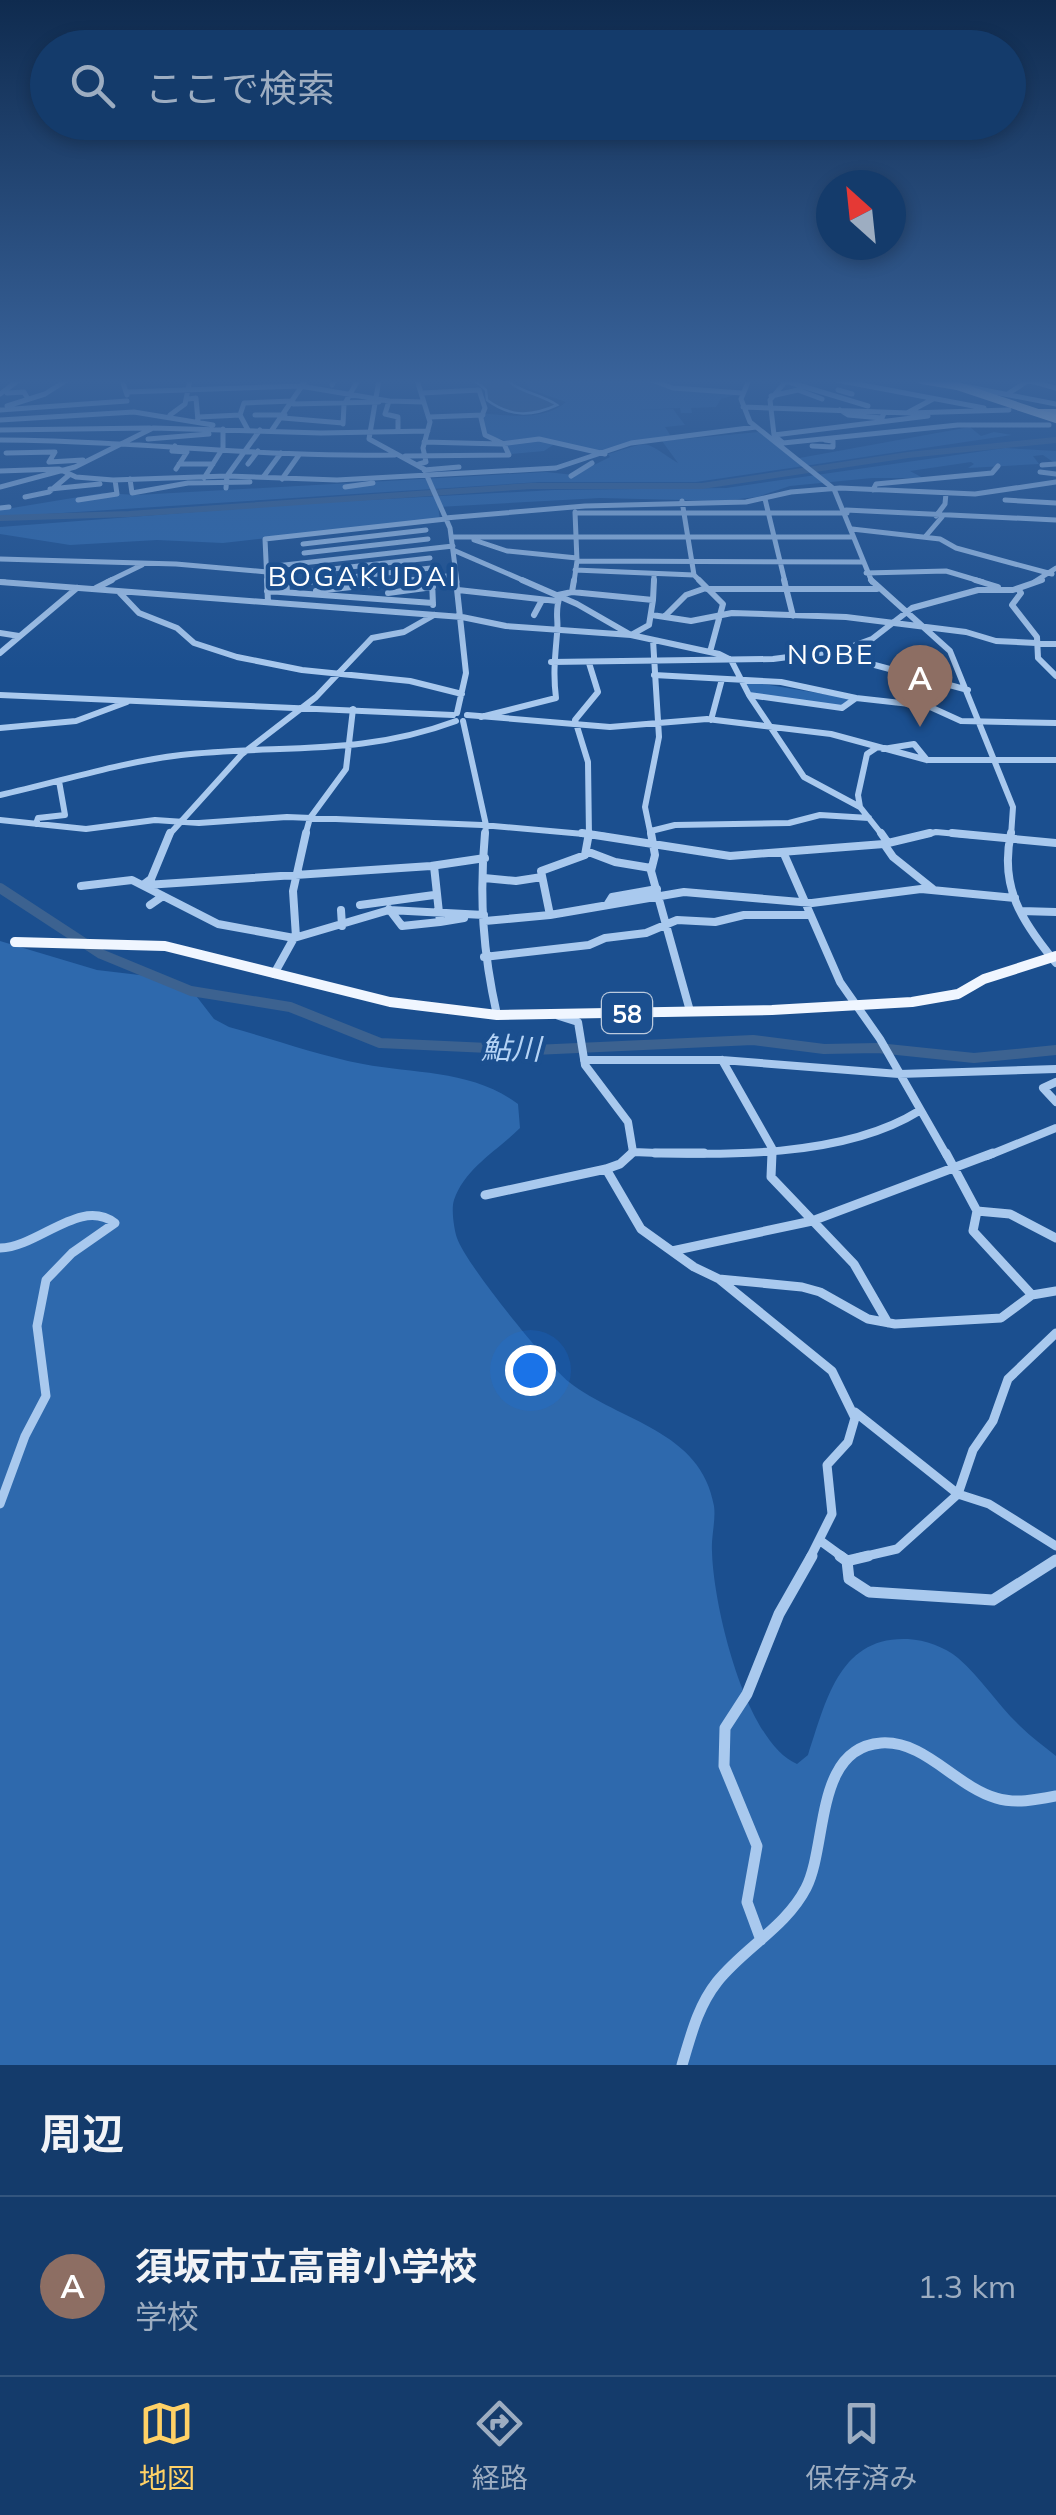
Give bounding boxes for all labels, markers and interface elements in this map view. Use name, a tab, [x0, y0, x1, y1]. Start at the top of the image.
search box	[30, 30, 1026, 140]
icon: search	[65, 58, 120, 113]
text: ここで検索	[145, 64, 335, 112]
north arrow	[816, 170, 906, 260]
district label: BOGAKUDAI	[268, 558, 458, 593]
district label: NOBE	[787, 636, 875, 671]
pin: A	[888, 644, 952, 727]
road number: 58	[602, 993, 652, 1033]
water label: 鮎川	[481, 1028, 544, 1068]
your location	[505, 1345, 556, 1396]
text: 周辺	[40, 2107, 124, 2160]
text: 須坂市立高甫小学校	[135, 2242, 477, 2290]
text: A	[60, 2266, 85, 2306]
text: 1.3 km	[917, 2266, 1016, 2306]
text: 学校	[135, 2296, 199, 2336]
tab: 地図	[139, 2396, 195, 2496]
tab: 経路	[472, 2396, 528, 2496]
tab: 保存済み	[805, 2396, 917, 2496]

